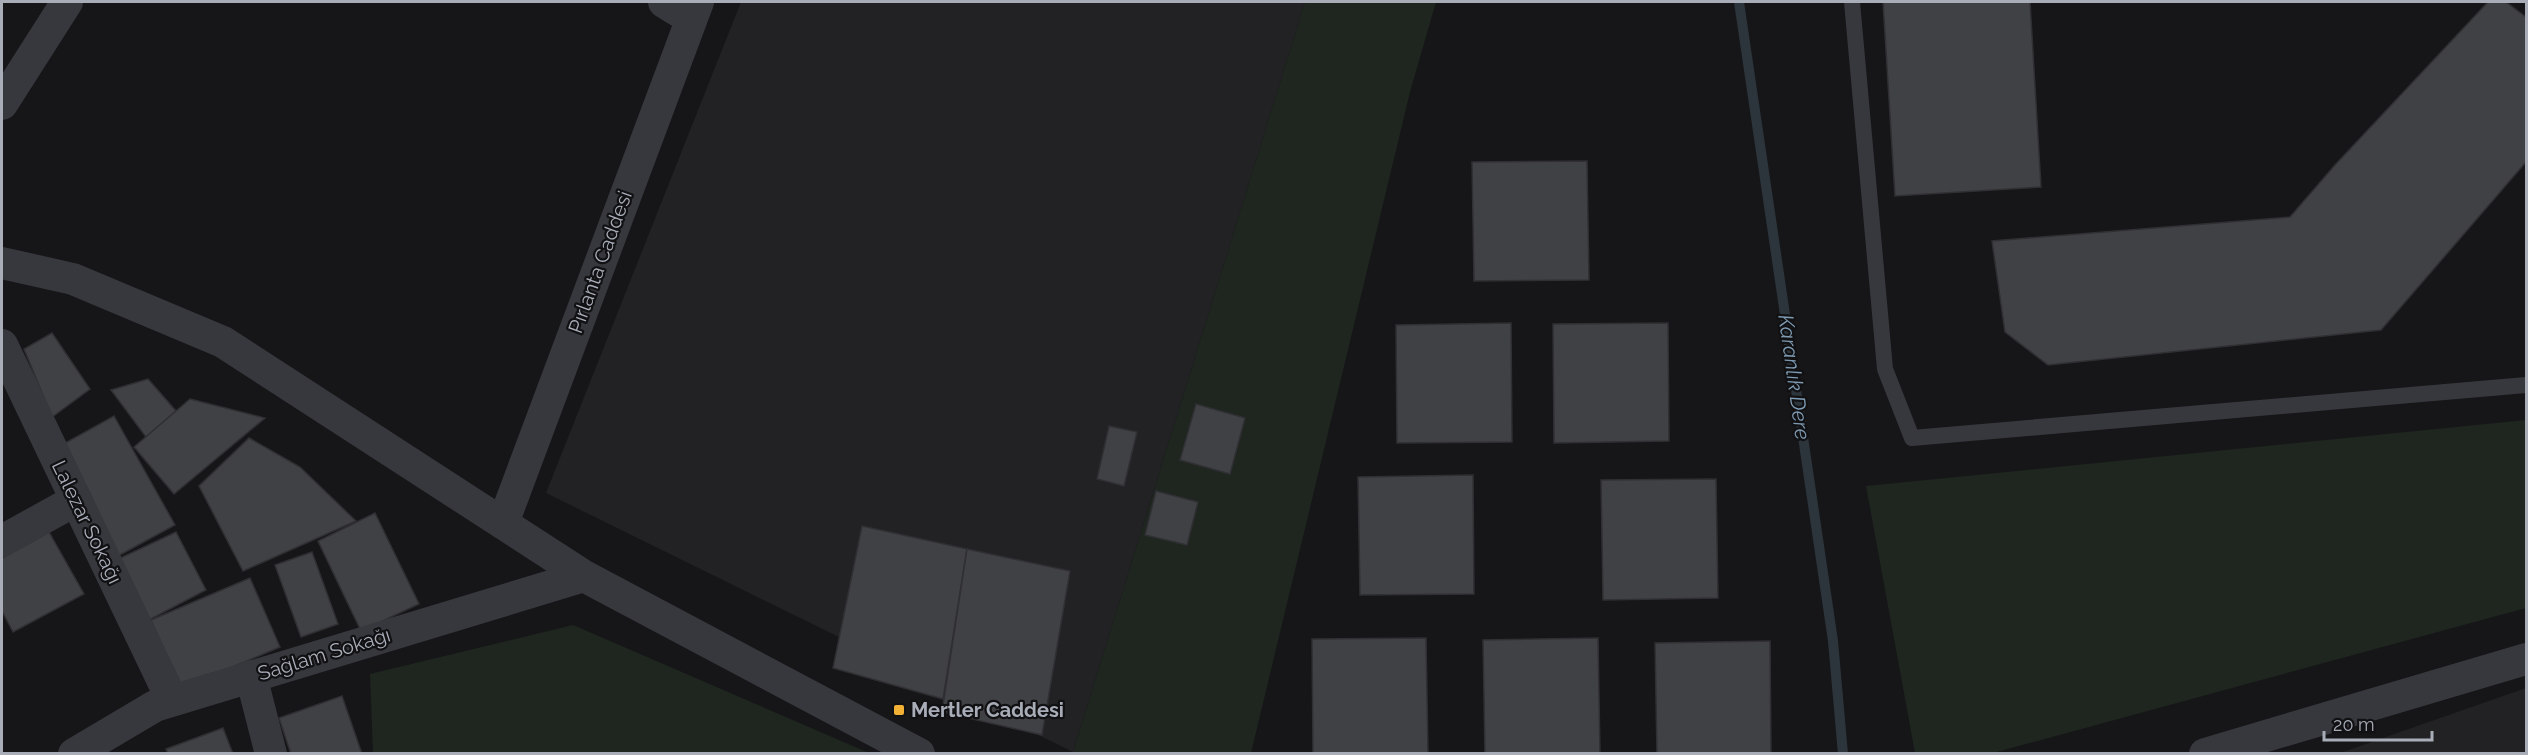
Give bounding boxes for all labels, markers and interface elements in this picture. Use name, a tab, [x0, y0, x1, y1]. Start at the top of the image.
street label: Pırlanta Caddesi	[563, 188, 637, 336]
water label: Karanlık Dere	[1773, 313, 1816, 441]
street label: Lalezar Sokağı	[47, 456, 127, 588]
street label: Sağlam Sokağı	[255, 622, 393, 686]
place label: Mertler Caddesi	[911, 698, 1064, 722]
marker: Mertler Caddesi	[892, 703, 906, 717]
scale bar	[2324, 704, 2432, 742]
text: 20 m	[2333, 714, 2375, 735]

